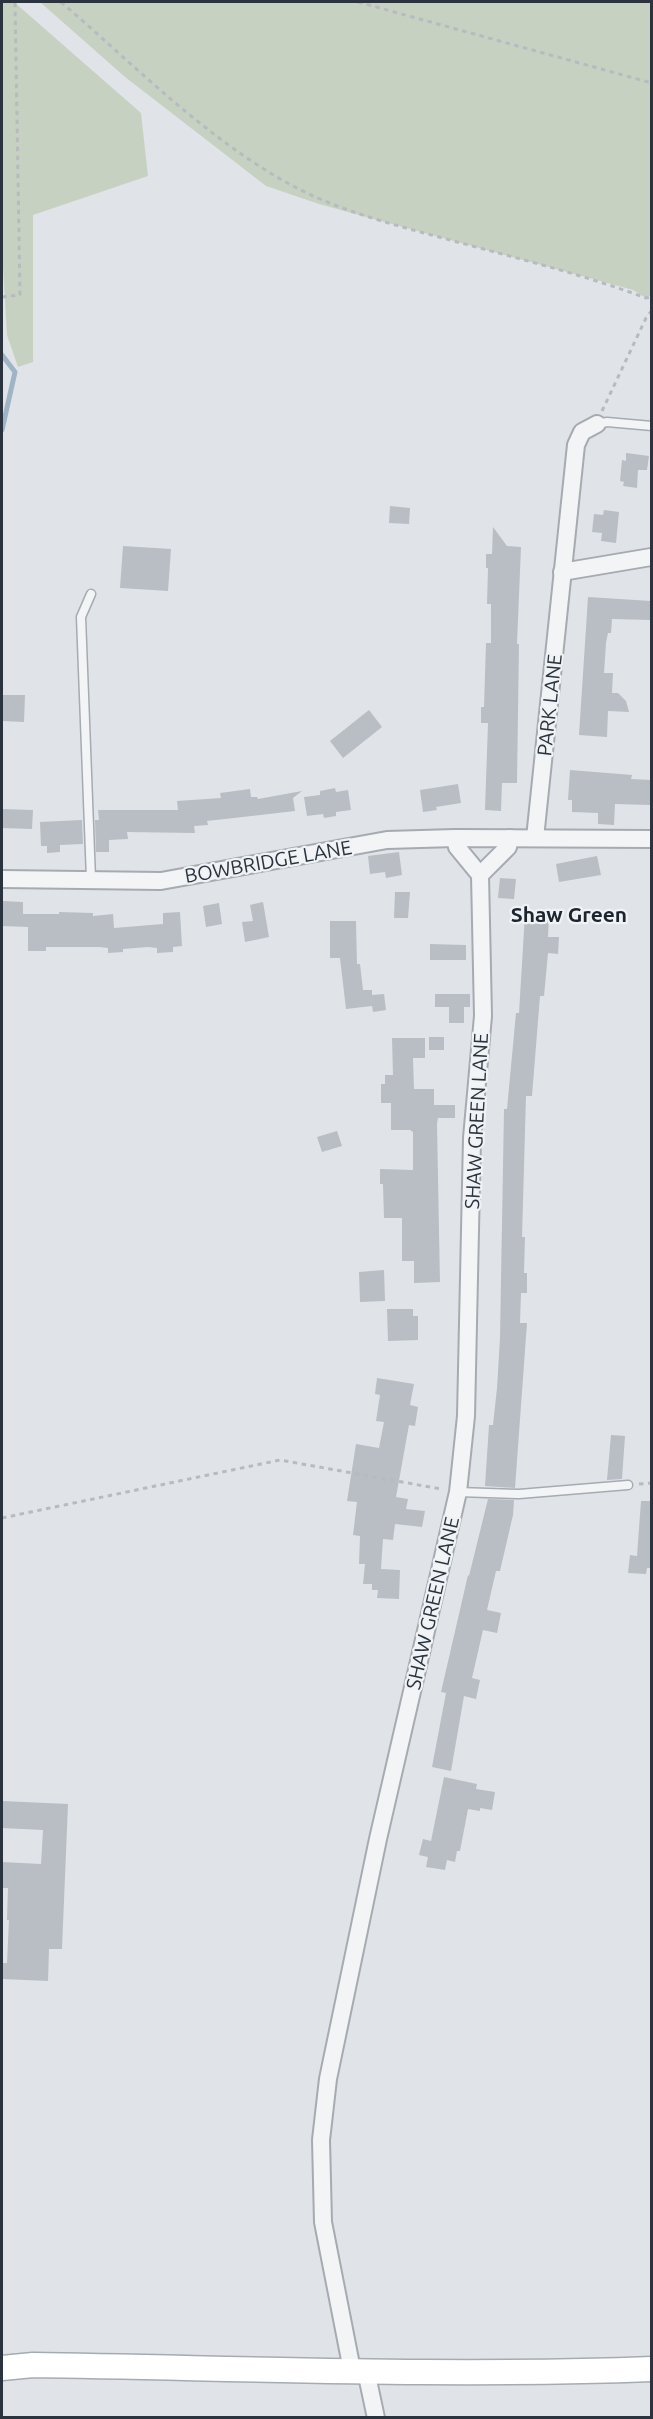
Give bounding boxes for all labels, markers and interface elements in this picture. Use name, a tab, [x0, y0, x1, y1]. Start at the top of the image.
street label: PARK LANE	[532, 653, 566, 757]
street label: BOWBRIDGE LANE	[183, 835, 353, 887]
district label: Shaw Green	[511, 902, 627, 926]
street label: SHAW GREEN LANE	[460, 1032, 492, 1210]
street label: SHAW GREEN LANE	[401, 1514, 463, 1692]

